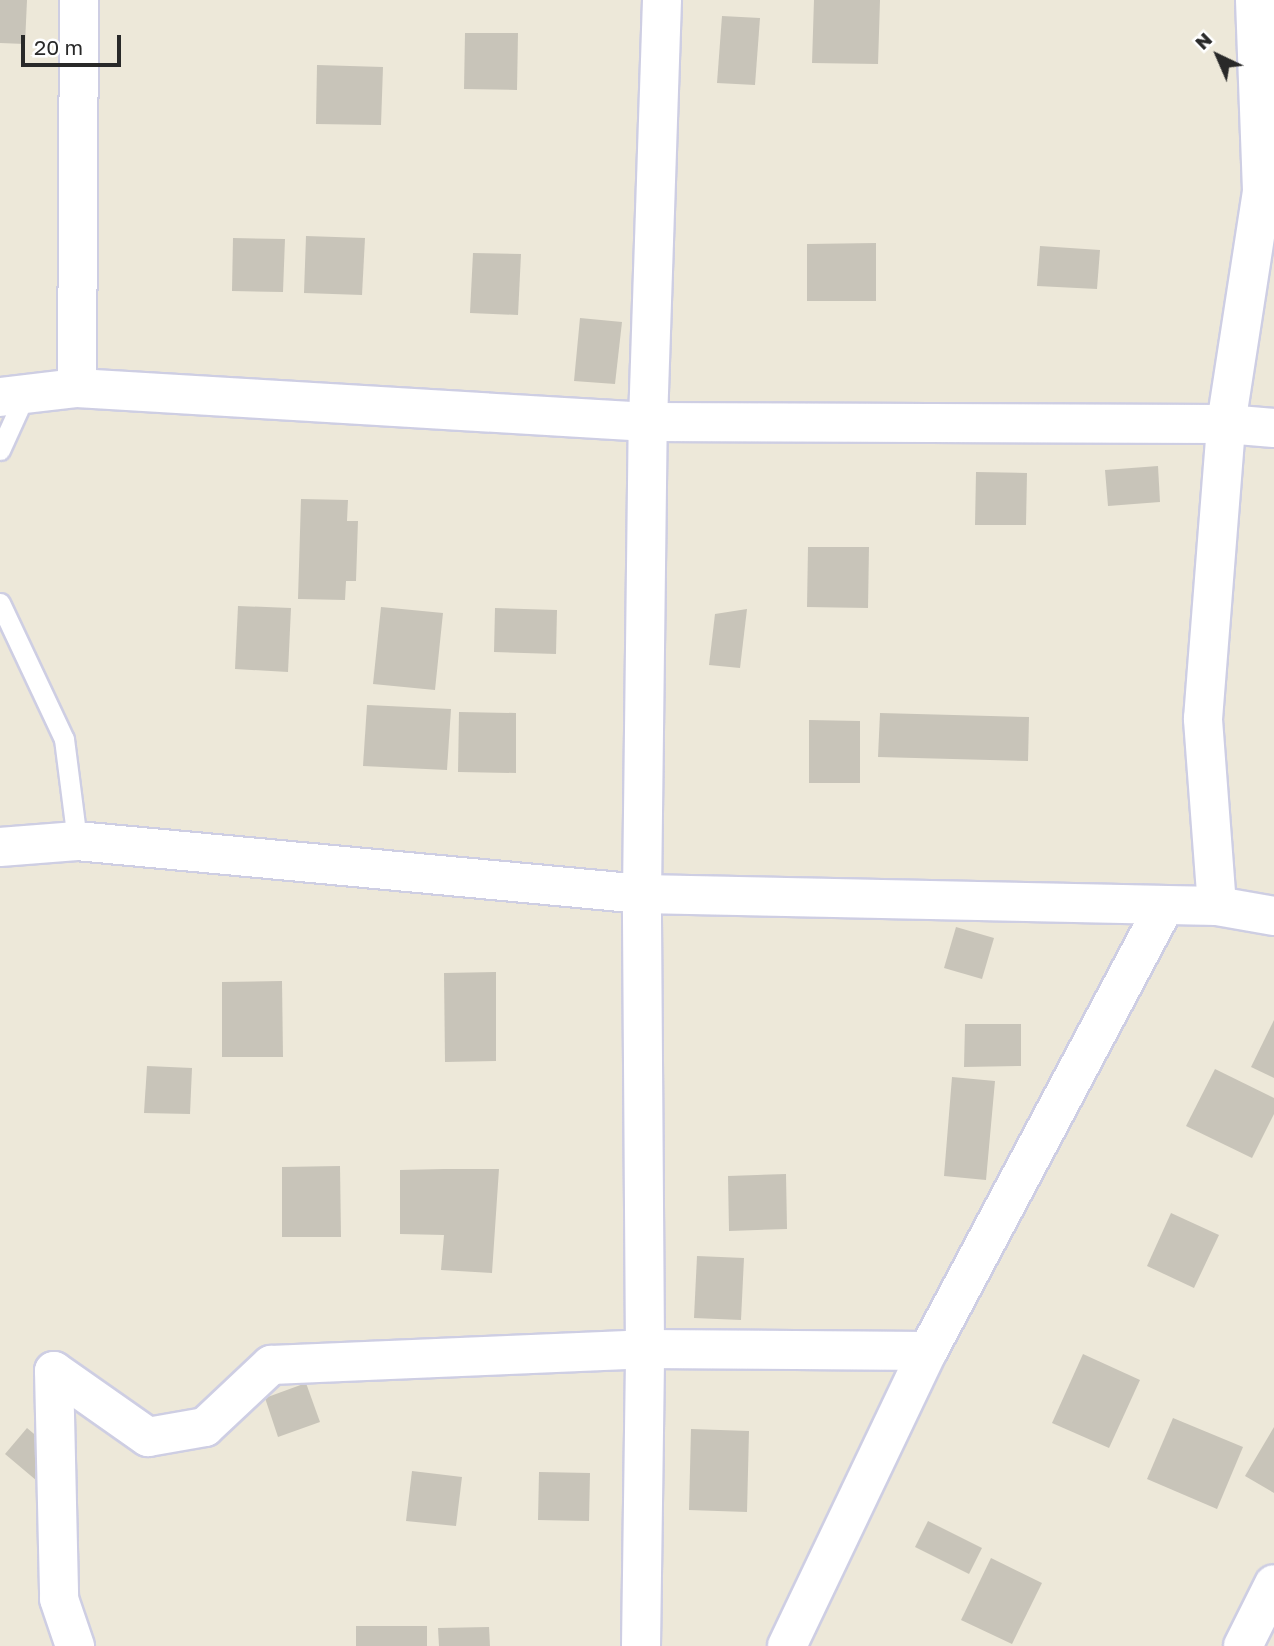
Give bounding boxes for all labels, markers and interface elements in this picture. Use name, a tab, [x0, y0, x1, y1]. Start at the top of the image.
scale bar	[24, 21, 124, 65]
north arrow	[1183, 21, 1253, 91]
text: N	[1190, 27, 1216, 54]
text: 20 m	[34, 34, 83, 60]

